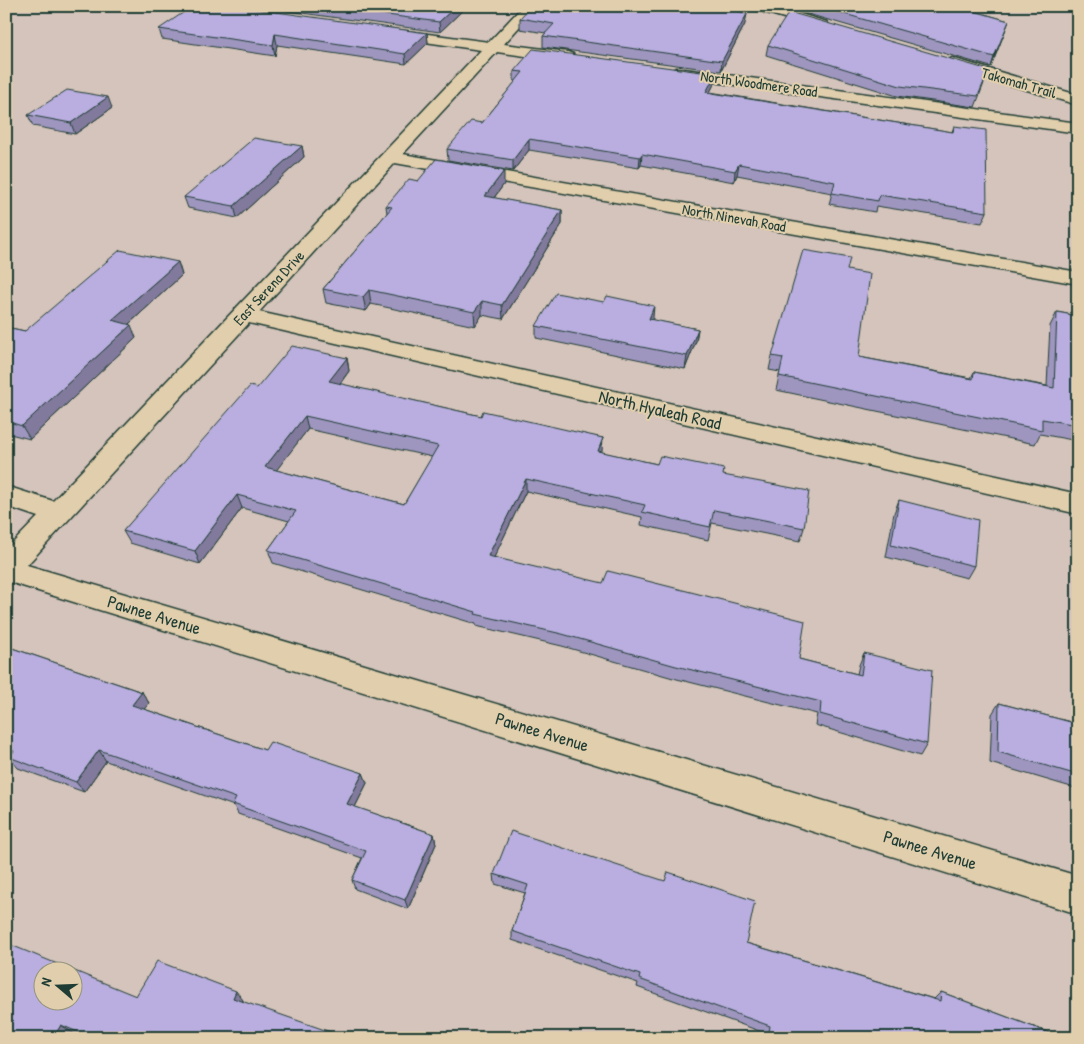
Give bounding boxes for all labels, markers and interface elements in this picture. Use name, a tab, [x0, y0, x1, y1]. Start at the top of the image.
street label: Takomah Trail	[979, 62, 1059, 103]
street label: North Woodmere Road	[699, 65, 819, 102]
street label: North Ninevah Road	[681, 198, 788, 237]
street label: East Serena Drive	[228, 245, 309, 330]
street label: North Hyaleah Road	[596, 383, 724, 436]
street label: Pawnee Avenue	[104, 588, 204, 641]
street label: Pawnee Avenue	[492, 705, 592, 758]
street label: Pawnee Avenue	[880, 823, 980, 876]
north arrow	[32, 962, 82, 1012]
text: N	[35, 974, 56, 988]

